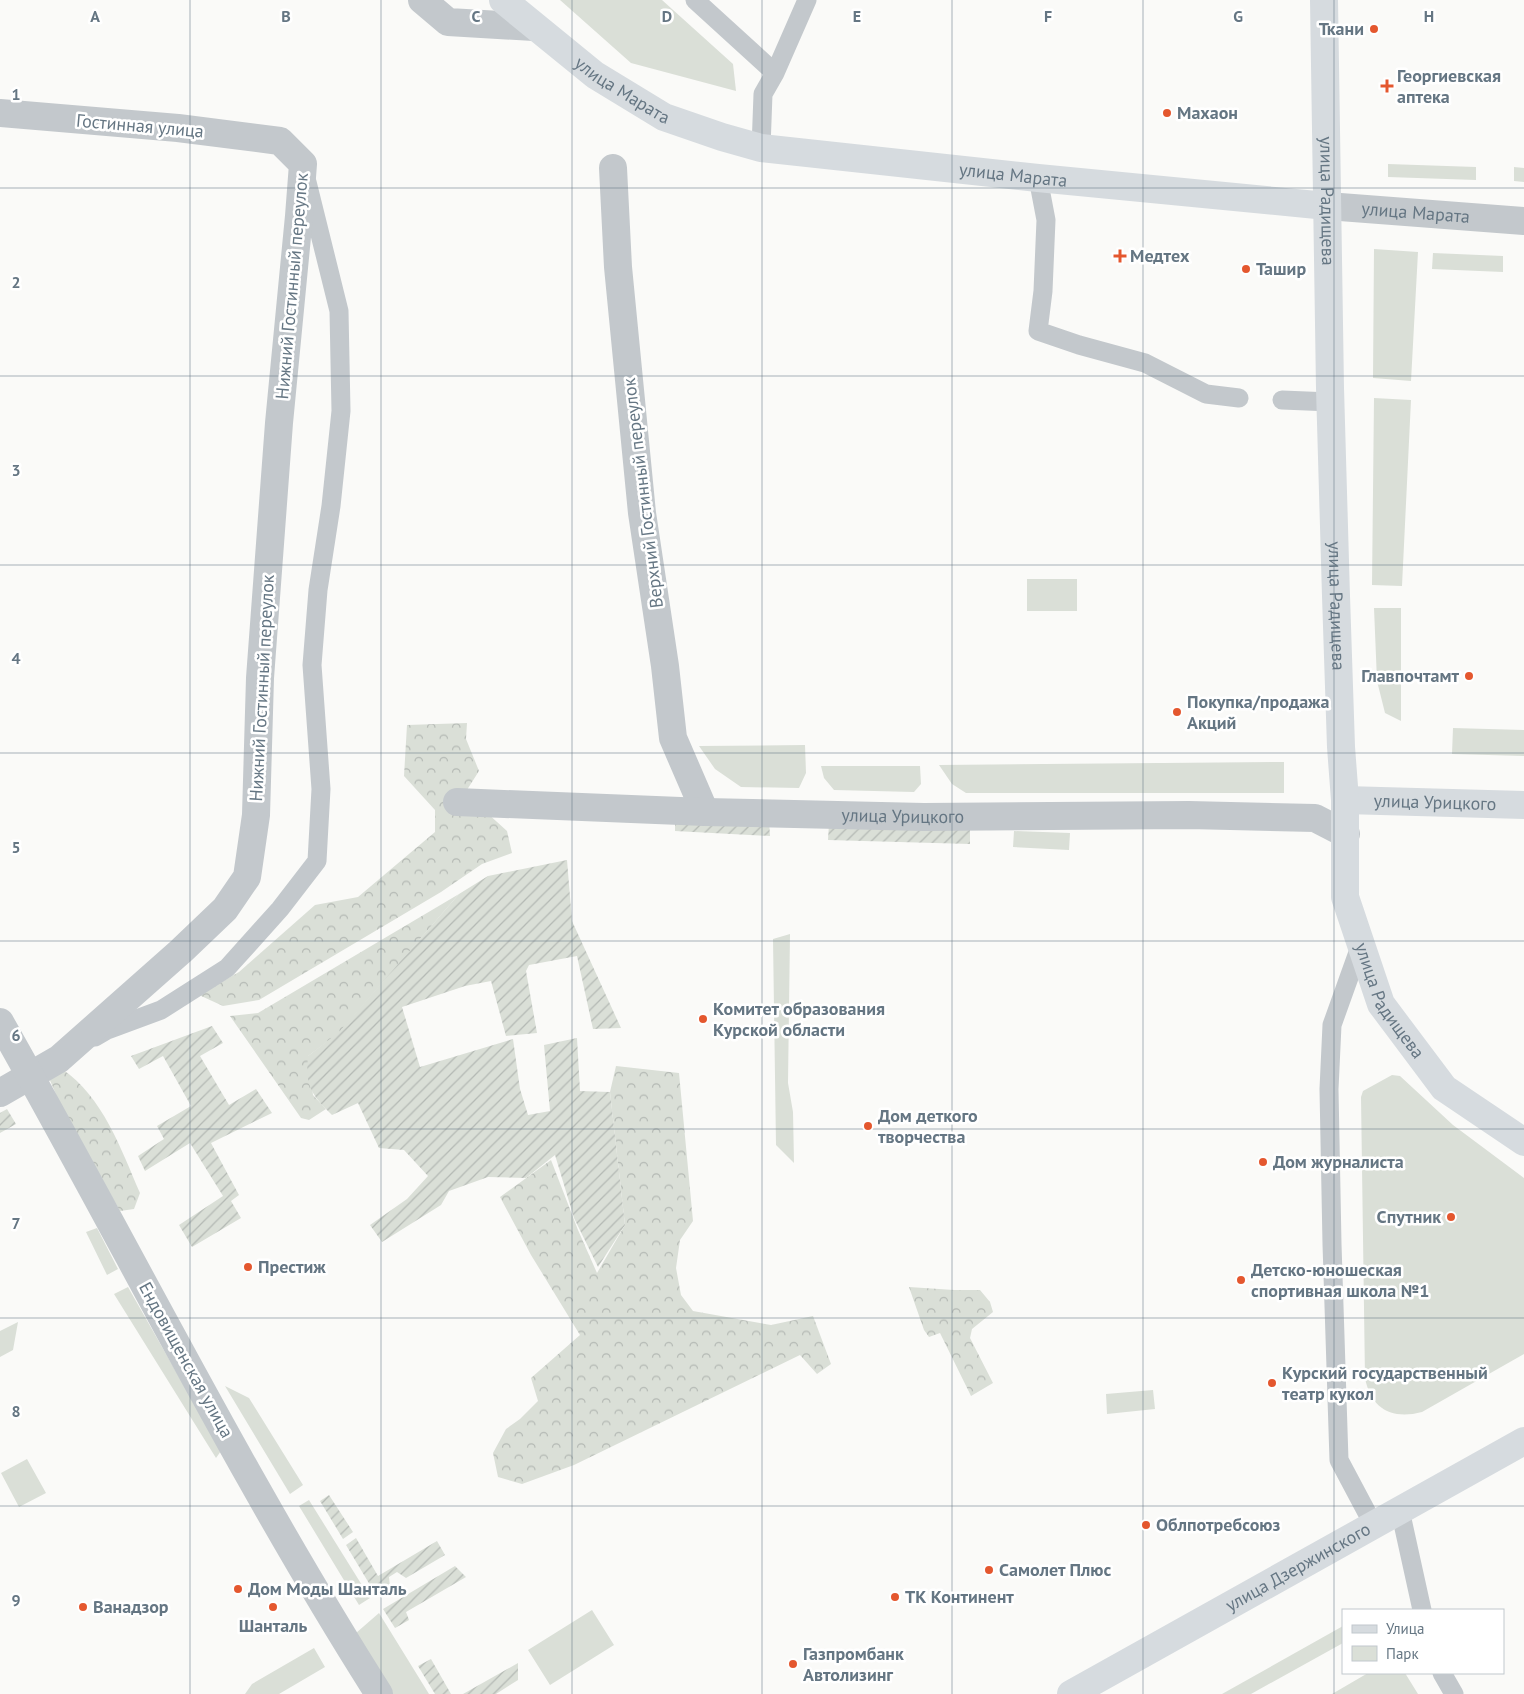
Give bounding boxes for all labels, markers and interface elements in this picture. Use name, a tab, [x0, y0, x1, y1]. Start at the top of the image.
text: A	[90, 6, 100, 26]
text: B	[281, 6, 291, 26]
text: C	[472, 6, 481, 26]
text: D	[662, 6, 672, 26]
text: E	[853, 6, 861, 26]
text: F	[1044, 6, 1052, 26]
text: G	[1233, 6, 1243, 26]
text: H	[1424, 6, 1434, 26]
place label: Ткани	[1319, 17, 1364, 40]
marker: Ткани	[1368, 23, 1380, 35]
street label: улица Марата	[570, 51, 672, 129]
place label: Георгиевская аптека	[1397, 64, 1501, 108]
marker: Георгиевская аптека	[1381, 80, 1393, 92]
text: 1	[11, 84, 21, 104]
place label: Махаон	[1177, 101, 1238, 124]
marker: Махаон	[1161, 107, 1173, 119]
street label: Гостинная улица	[75, 108, 205, 143]
street label: улица Радищева	[1315, 136, 1340, 266]
street label: улица Марата	[958, 158, 1068, 192]
street label: Нижний Гостинный переулок	[270, 171, 313, 400]
street label: улица Марата	[1361, 197, 1471, 228]
place label: Медтех	[1130, 244, 1190, 267]
marker: Медтех	[1114, 250, 1126, 262]
place label: Ташир	[1256, 257, 1306, 280]
marker: Ташир	[1240, 263, 1252, 275]
text: 2	[11, 272, 21, 292]
street label: Верхний Гостинный переулок	[617, 376, 668, 609]
text: 3	[11, 460, 21, 480]
street label: улица Радищева	[1323, 541, 1350, 671]
street label: Нижний Гостинный переулок	[244, 574, 279, 802]
text: 4	[11, 648, 21, 668]
place label: Главпочтамт	[1361, 664, 1459, 687]
marker: Главпочтамт	[1463, 670, 1475, 682]
place label: Покупка/продажа Акций	[1187, 690, 1330, 734]
marker: Покупка/продажа Акций	[1171, 706, 1183, 718]
street label: улица Урицкого	[1373, 789, 1497, 815]
street label: улица Урицкого	[841, 803, 964, 828]
text: 5	[11, 837, 21, 857]
street label: улица Радищева	[1350, 940, 1430, 1063]
place label: Комитет образования Курской области	[713, 997, 885, 1041]
marker: Комитет образования Курской области	[697, 1013, 709, 1025]
text: 6	[11, 1025, 21, 1045]
place label: Дом деткого творчества	[878, 1104, 978, 1148]
marker: Дом деткого творчества	[862, 1120, 874, 1132]
place label: Дом журналиста	[1273, 1150, 1404, 1173]
marker: Дом журналиста	[1257, 1156, 1269, 1168]
place label: Спутник	[1377, 1205, 1441, 1228]
marker: Спутник	[1445, 1211, 1457, 1223]
text: 7	[11, 1213, 21, 1233]
place label: Престиж	[258, 1255, 326, 1278]
place label: Детско-юношеская спортивная школа №1	[1251, 1258, 1430, 1302]
marker: Престиж	[242, 1261, 254, 1273]
marker: Детско-юношеская спортивная школа №1	[1235, 1274, 1247, 1286]
street label: Ендовищенская улица	[134, 1278, 239, 1442]
place label: Курский государственный театр кукол	[1282, 1361, 1488, 1405]
marker: Курский государственный театр кукол	[1266, 1377, 1278, 1389]
text: 8	[11, 1401, 21, 1421]
place label: Облпотребсоюз	[1156, 1513, 1281, 1536]
street label: улица Дзержинского	[1221, 1517, 1374, 1616]
marker: Облпотребсоюз	[1140, 1519, 1152, 1531]
place label: Самолет Плюс	[999, 1558, 1112, 1581]
marker: Самолет Плюс	[983, 1564, 995, 1576]
place label: Дом Моды Шанталь	[248, 1577, 407, 1600]
marker: Дом Моды Шанталь	[232, 1583, 244, 1595]
place label: ТК Континент	[905, 1585, 1014, 1608]
text: 9	[11, 1590, 21, 1610]
marker: ТК Континент	[889, 1591, 901, 1603]
place label: Ванадзор	[93, 1595, 169, 1618]
marker: Ванадзор	[77, 1601, 89, 1613]
marker: Шанталь	[267, 1601, 279, 1613]
legend	[1342, 1609, 1504, 1674]
place label: Шанталь	[239, 1614, 307, 1637]
text: Улица	[1386, 1619, 1424, 1638]
place label: Газпромбанк Автолизинг	[803, 1642, 904, 1686]
text: Парк	[1386, 1644, 1419, 1663]
marker: Газпромбанк Автолизинг	[787, 1658, 799, 1670]

